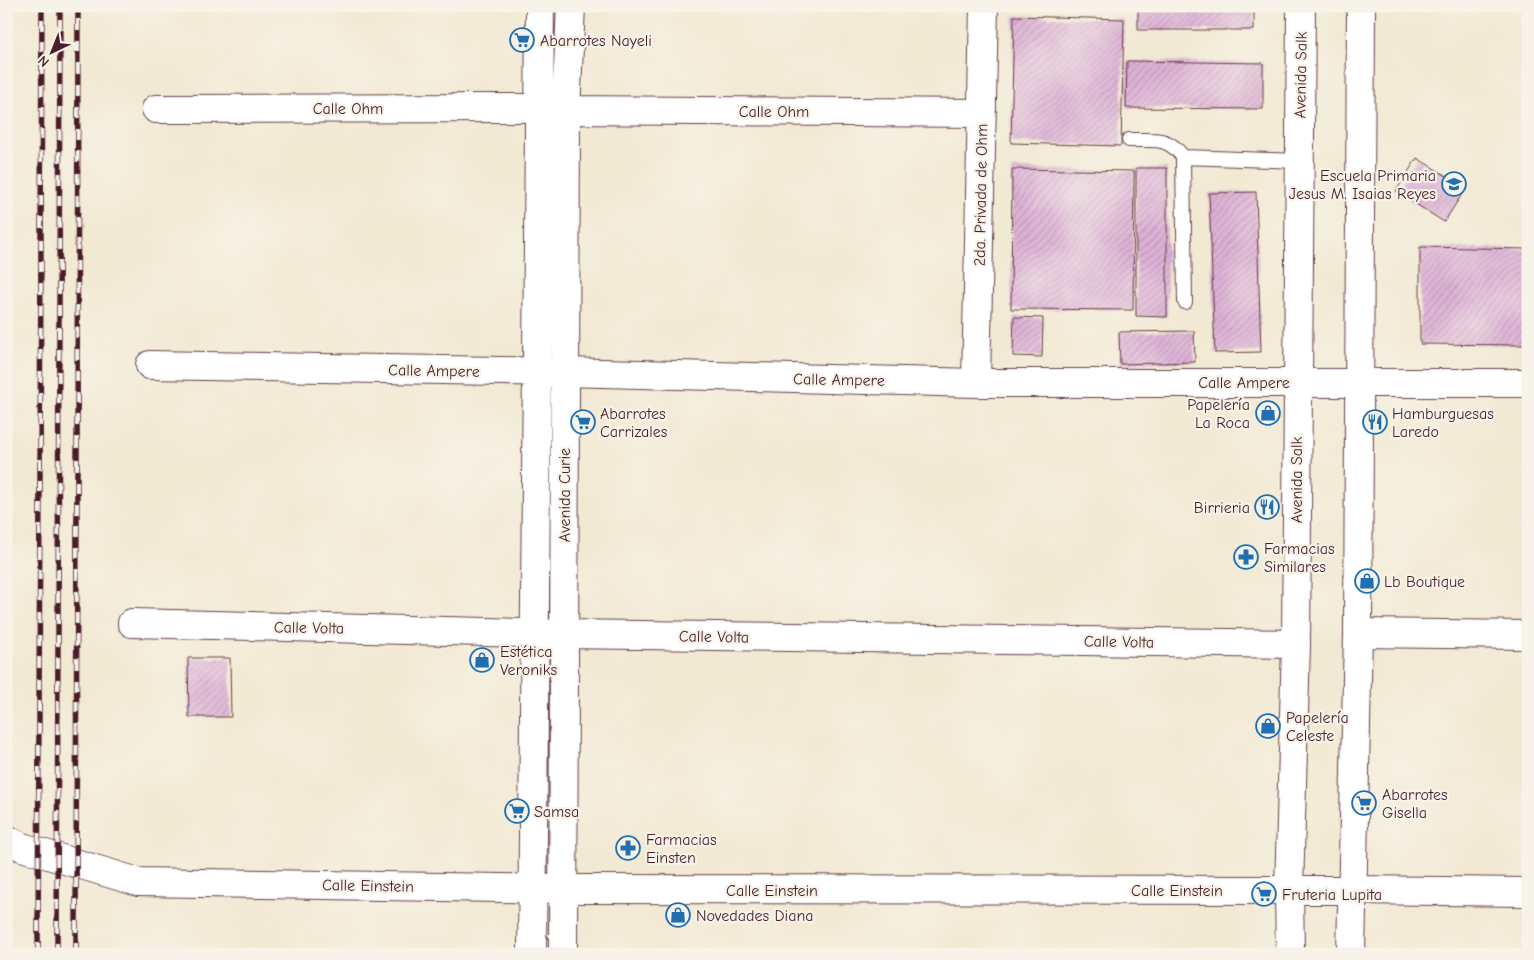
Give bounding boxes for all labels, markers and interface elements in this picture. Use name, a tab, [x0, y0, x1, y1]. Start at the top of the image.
supermarket icon: Abarrotes Nayeli	[509, 27, 535, 53]
north arrow	[28, 28, 78, 78]
street label: Avenida Salk	[1291, 31, 1311, 118]
place label: Abarrotes Nayeli	[540, 32, 652, 50]
text: N	[34, 52, 53, 70]
street label: Calle Ohm	[313, 100, 383, 118]
street label: Calle Ohm	[739, 103, 809, 121]
street label: 2da. Privada de Ohm	[971, 124, 991, 266]
place label: Escuela Primaria Jesus M. Isaias Reyes	[1289, 167, 1436, 203]
school or university icon: Escuela Primaria Jesus M. Isaias Reyes	[1441, 171, 1467, 197]
street label: Calle Ampere	[388, 361, 480, 381]
street label: Calle Ampere	[793, 370, 885, 390]
street label: Calle Ampere	[1198, 374, 1290, 392]
place label: Papelería La Roca	[1187, 396, 1250, 432]
shop icon: Papelería La Roca	[1255, 400, 1281, 426]
place label: Abarrotes Carrizales	[600, 405, 668, 441]
place label: Hamburguesas Laredo	[1392, 405, 1494, 441]
supermarket icon: Abarrotes Carrizales	[570, 409, 596, 435]
restaurant icon: Hamburguesas Laredo	[1362, 409, 1388, 435]
street label: Avenida Salk	[1288, 436, 1306, 523]
street label: Avenida Curie	[556, 448, 574, 542]
restaurant icon: Birrieria	[1254, 494, 1280, 520]
place label: Birrieria	[1194, 499, 1250, 517]
place label: Farmacias Similares	[1264, 540, 1335, 576]
pharmacy icon: Farmacias Similares	[1233, 544, 1259, 570]
shop icon: Lb Boutique	[1354, 568, 1380, 594]
place label: Lb Boutique	[1384, 573, 1465, 591]
street label: Calle Volta	[274, 618, 344, 638]
street label: Calle Volta	[679, 627, 749, 647]
street label: Calle Volta	[1084, 632, 1154, 652]
place label: Estética Veroniks	[500, 643, 557, 679]
shop icon: Estética Veroniks	[469, 647, 495, 673]
place label: Papelería Celeste	[1286, 709, 1349, 745]
shop icon: Papelería Celeste	[1255, 713, 1281, 739]
place label: Abarrotes Gisella	[1382, 786, 1448, 822]
supermarket icon: Abarrotes Gisella	[1351, 790, 1377, 816]
supermarket icon: Samsa	[504, 798, 530, 824]
place label: Samsa	[534, 803, 579, 821]
place label: Farmacias Einsten	[646, 831, 717, 867]
pharmacy icon: Farmacias Einsten	[615, 835, 641, 861]
street label: Calle Einstein	[322, 876, 414, 896]
supermarket icon: Fruteria Lupita	[1251, 881, 1277, 907]
street label: Calle Einstein	[726, 882, 818, 900]
street label: Calle Einstein	[1131, 882, 1223, 900]
place label: Fruteria Lupita	[1282, 886, 1382, 904]
shop icon: Novedades Diana	[665, 902, 691, 928]
place label: Novedades Diana	[696, 907, 814, 925]

